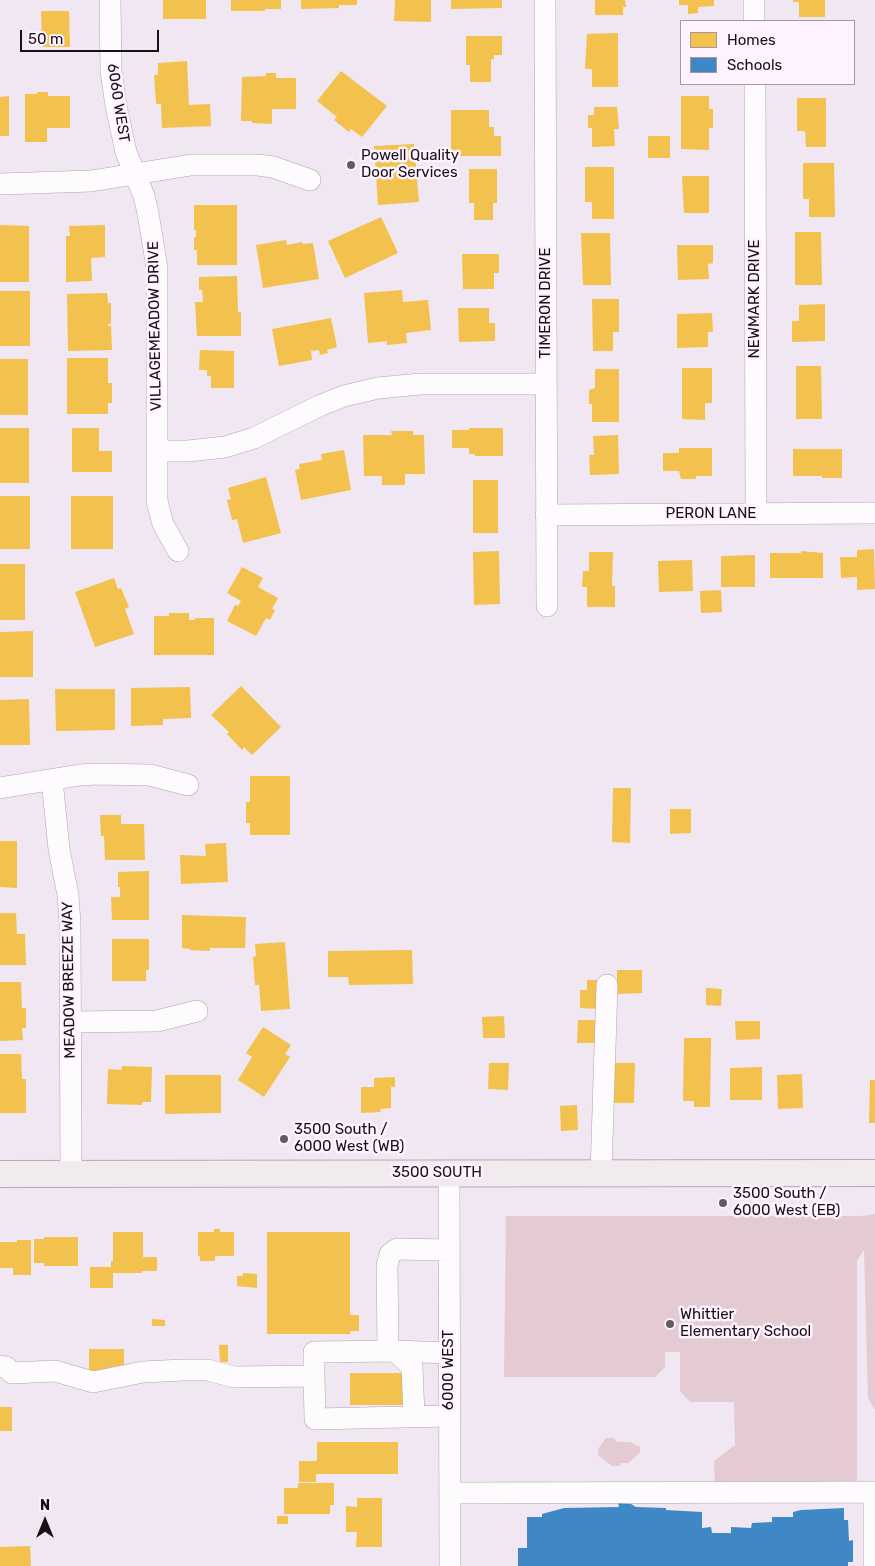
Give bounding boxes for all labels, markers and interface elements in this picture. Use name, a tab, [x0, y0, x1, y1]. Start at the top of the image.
scale bar	[22, 20, 161, 52]
legend	[680, 20, 855, 85]
text: 50 m	[28, 30, 63, 48]
text: Homes	[727, 31, 776, 49]
text: Schools	[727, 56, 782, 74]
street label: 6060 WEST	[103, 62, 133, 144]
place label: Powell Quality Door Services	[361, 147, 459, 182]
marker: Powell Quality Door Services	[345, 159, 357, 171]
street label: NEWMARK DRIVE	[746, 239, 764, 359]
street label: VILLAGEMEADOW DRIVE	[145, 241, 165, 411]
street label: TIMERON DRIVE	[537, 247, 555, 359]
street label: PERON LANE	[666, 505, 756, 523]
street label: MEADOW BREEZE WAY	[59, 901, 79, 1059]
place label: 3500 South / 6000 West (WB)	[294, 1121, 404, 1156]
marker: 3500 South / 6000 West (WB)	[278, 1133, 290, 1145]
street label: 3500 SOUTH	[392, 1164, 482, 1182]
place label: 3500 South / 6000 West (EB)	[733, 1185, 840, 1220]
marker: 3500 South / 6000 West (EB)	[717, 1197, 729, 1209]
place label: Whittier Elementary School	[680, 1306, 811, 1341]
marker: Whittier Elementary School	[664, 1318, 676, 1330]
street label: 6000 WEST	[440, 1330, 458, 1410]
north arrow	[20, 1496, 70, 1546]
text: N	[40, 1497, 50, 1514]

